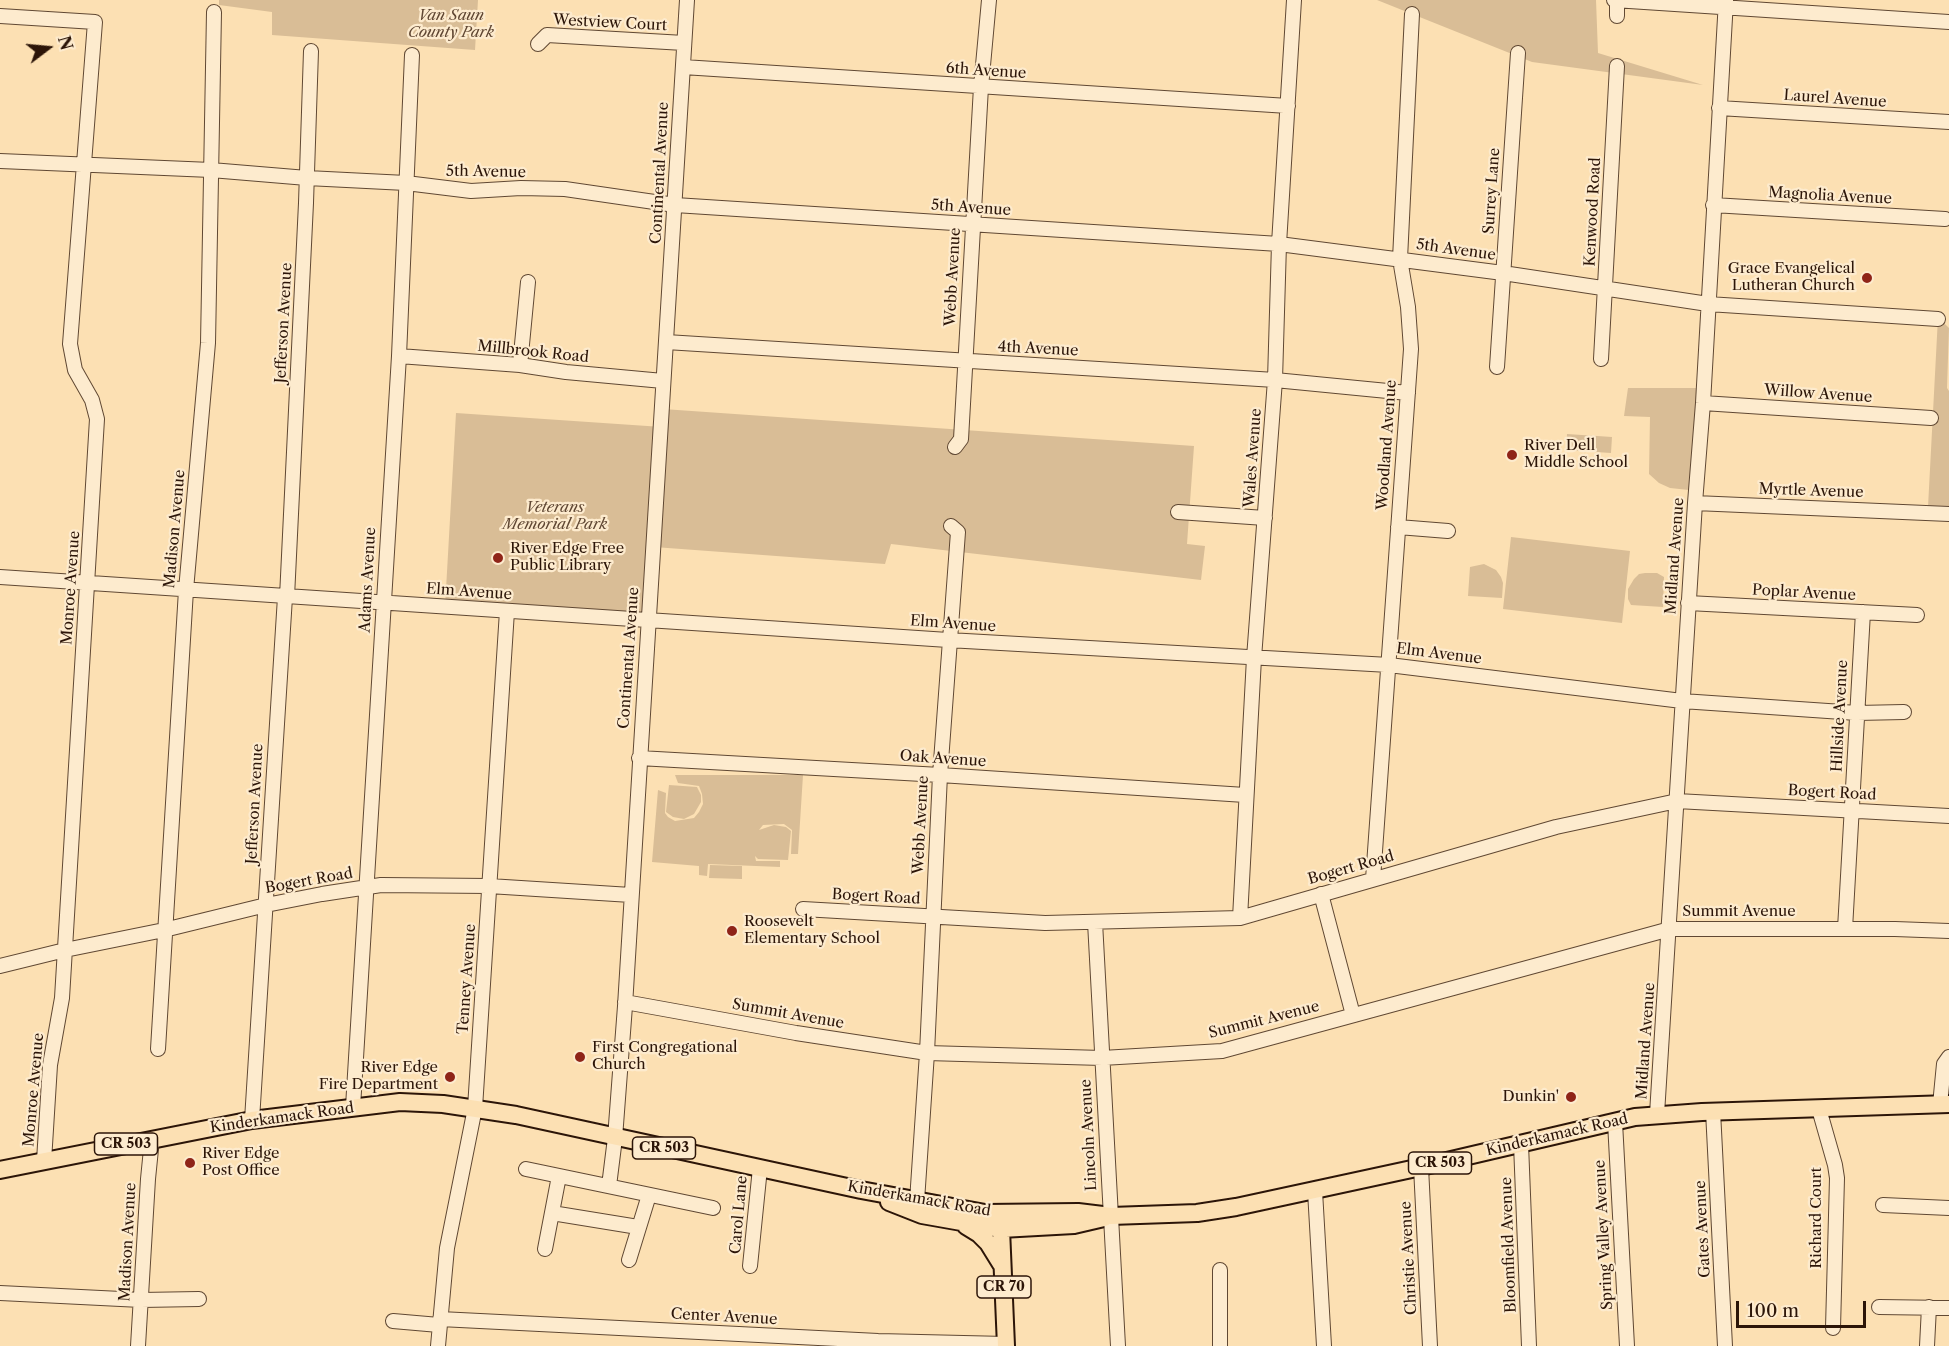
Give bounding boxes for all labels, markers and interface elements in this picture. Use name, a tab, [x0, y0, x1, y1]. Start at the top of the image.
park label: Van Saun County Park	[408, 7, 494, 42]
street label: Westview Court	[553, 11, 667, 35]
north arrow	[18, 18, 78, 78]
text: N	[54, 34, 77, 52]
street label: 6th Avenue	[945, 59, 1027, 83]
street label: Laurel Avenue	[1783, 86, 1887, 112]
street label: Continental Avenue	[647, 102, 673, 244]
street label: Surrey Lane	[1480, 147, 1504, 235]
street label: Kenwood Road	[1581, 157, 1605, 267]
street label: 5th Avenue	[446, 162, 526, 182]
street label: Magnolia Avenue	[1768, 184, 1892, 208]
street label: 5th Avenue	[930, 196, 1012, 220]
street label: Webb Avenue	[941, 227, 965, 327]
street label: 5th Avenue	[1415, 236, 1497, 264]
place label: Grace Evangelical Lutheran Church	[1728, 260, 1855, 295]
street label: Jefferson Avenue	[272, 262, 296, 384]
marker: Grace Evangelical Lutheran Church	[1860, 271, 1874, 285]
street label: Millbrook Road	[476, 337, 590, 367]
street label: 4th Avenue	[997, 338, 1079, 360]
street label: Woodland Avenue	[1373, 379, 1401, 511]
street label: Willow Avenue	[1763, 381, 1873, 407]
street label: Wales Avenue	[1241, 408, 1265, 508]
place label: River Dell Middle School	[1524, 437, 1628, 472]
marker: River Dell Middle School	[1505, 448, 1519, 462]
street label: Madison Avenue	[161, 469, 189, 589]
street label: Myrtle Avenue	[1758, 480, 1864, 502]
street label: Midland Avenue	[1662, 497, 1688, 615]
park label: Veterans Memorial Park	[503, 499, 607, 534]
street label: Adams Avenue	[356, 527, 380, 633]
street label: Monroe Avenue	[58, 530, 84, 646]
place label: River Edge Free Public Library	[510, 540, 624, 575]
marker: River Edge Free Public Library	[491, 551, 505, 565]
street label: Elm Avenue	[425, 580, 513, 604]
street label: Poplar Avenue	[1752, 581, 1856, 605]
street label: Continental Avenue	[615, 586, 643, 730]
street label: Elm Avenue	[909, 612, 997, 636]
street label: Elm Avenue	[1395, 640, 1483, 668]
street label: Hillside Avenue	[1828, 659, 1852, 773]
street label: Jefferson Avenue	[243, 743, 267, 865]
street label: Oak Avenue	[899, 747, 987, 771]
street label: Webb Avenue	[909, 775, 933, 875]
street label: Bogert Road	[1787, 782, 1877, 804]
street label: Bogert Road	[1306, 847, 1396, 889]
street label: Bogert Road	[264, 864, 354, 898]
street label: Bogert Road	[831, 886, 921, 908]
street label: Summit Avenue	[1682, 903, 1796, 921]
place label: Roosevelt Elementary School	[744, 913, 880, 948]
street label: Tenney Avenue	[454, 923, 480, 1035]
marker: Roosevelt Elementary School	[725, 924, 739, 938]
street label: Midland Avenue	[1633, 982, 1659, 1100]
street label: Summit Avenue	[731, 995, 845, 1033]
street label: Summit Avenue	[1207, 998, 1321, 1042]
street label: Monroe Avenue	[20, 1032, 48, 1148]
place label: First Congregational Church	[592, 1039, 738, 1074]
marker: First Congregational Church	[573, 1050, 587, 1064]
place label: River Edge Fire Department	[319, 1059, 438, 1094]
marker: River Edge Fire Department	[443, 1070, 457, 1084]
street label: Lincoln Avenue	[1077, 1079, 1101, 1191]
place label: Dunkin'	[1503, 1088, 1559, 1106]
marker: Dunkin'	[1564, 1090, 1578, 1104]
street label: Kinderkamack Road	[209, 1099, 355, 1137]
street label: Kinderkamack Road	[1484, 1110, 1630, 1160]
road number: CR 503	[94, 1133, 158, 1155]
road number: CR 503	[632, 1137, 696, 1159]
place label: River Edge Post Office	[202, 1145, 280, 1180]
road number: CR 503	[1408, 1152, 1472, 1174]
marker: River Edge Post Office	[183, 1156, 197, 1170]
street label: Spring Valley Avenue	[1591, 1159, 1617, 1311]
street label: Richard Court	[1808, 1167, 1826, 1269]
street label: Carol Lane	[727, 1175, 751, 1255]
street label: Bloomfield Avenue	[1498, 1177, 1520, 1313]
street label: Kinderkamack Road	[846, 1178, 992, 1220]
street label: Gates Avenue	[1691, 1180, 1715, 1278]
street label: Madison Avenue	[116, 1182, 140, 1302]
street label: Christie Avenue	[1397, 1201, 1421, 1315]
road number: CR 70	[977, 1276, 1031, 1298]
scale bar	[1739, 1289, 1870, 1327]
text: 100 m	[1747, 1300, 1799, 1322]
street label: Center Avenue	[670, 1305, 778, 1329]

